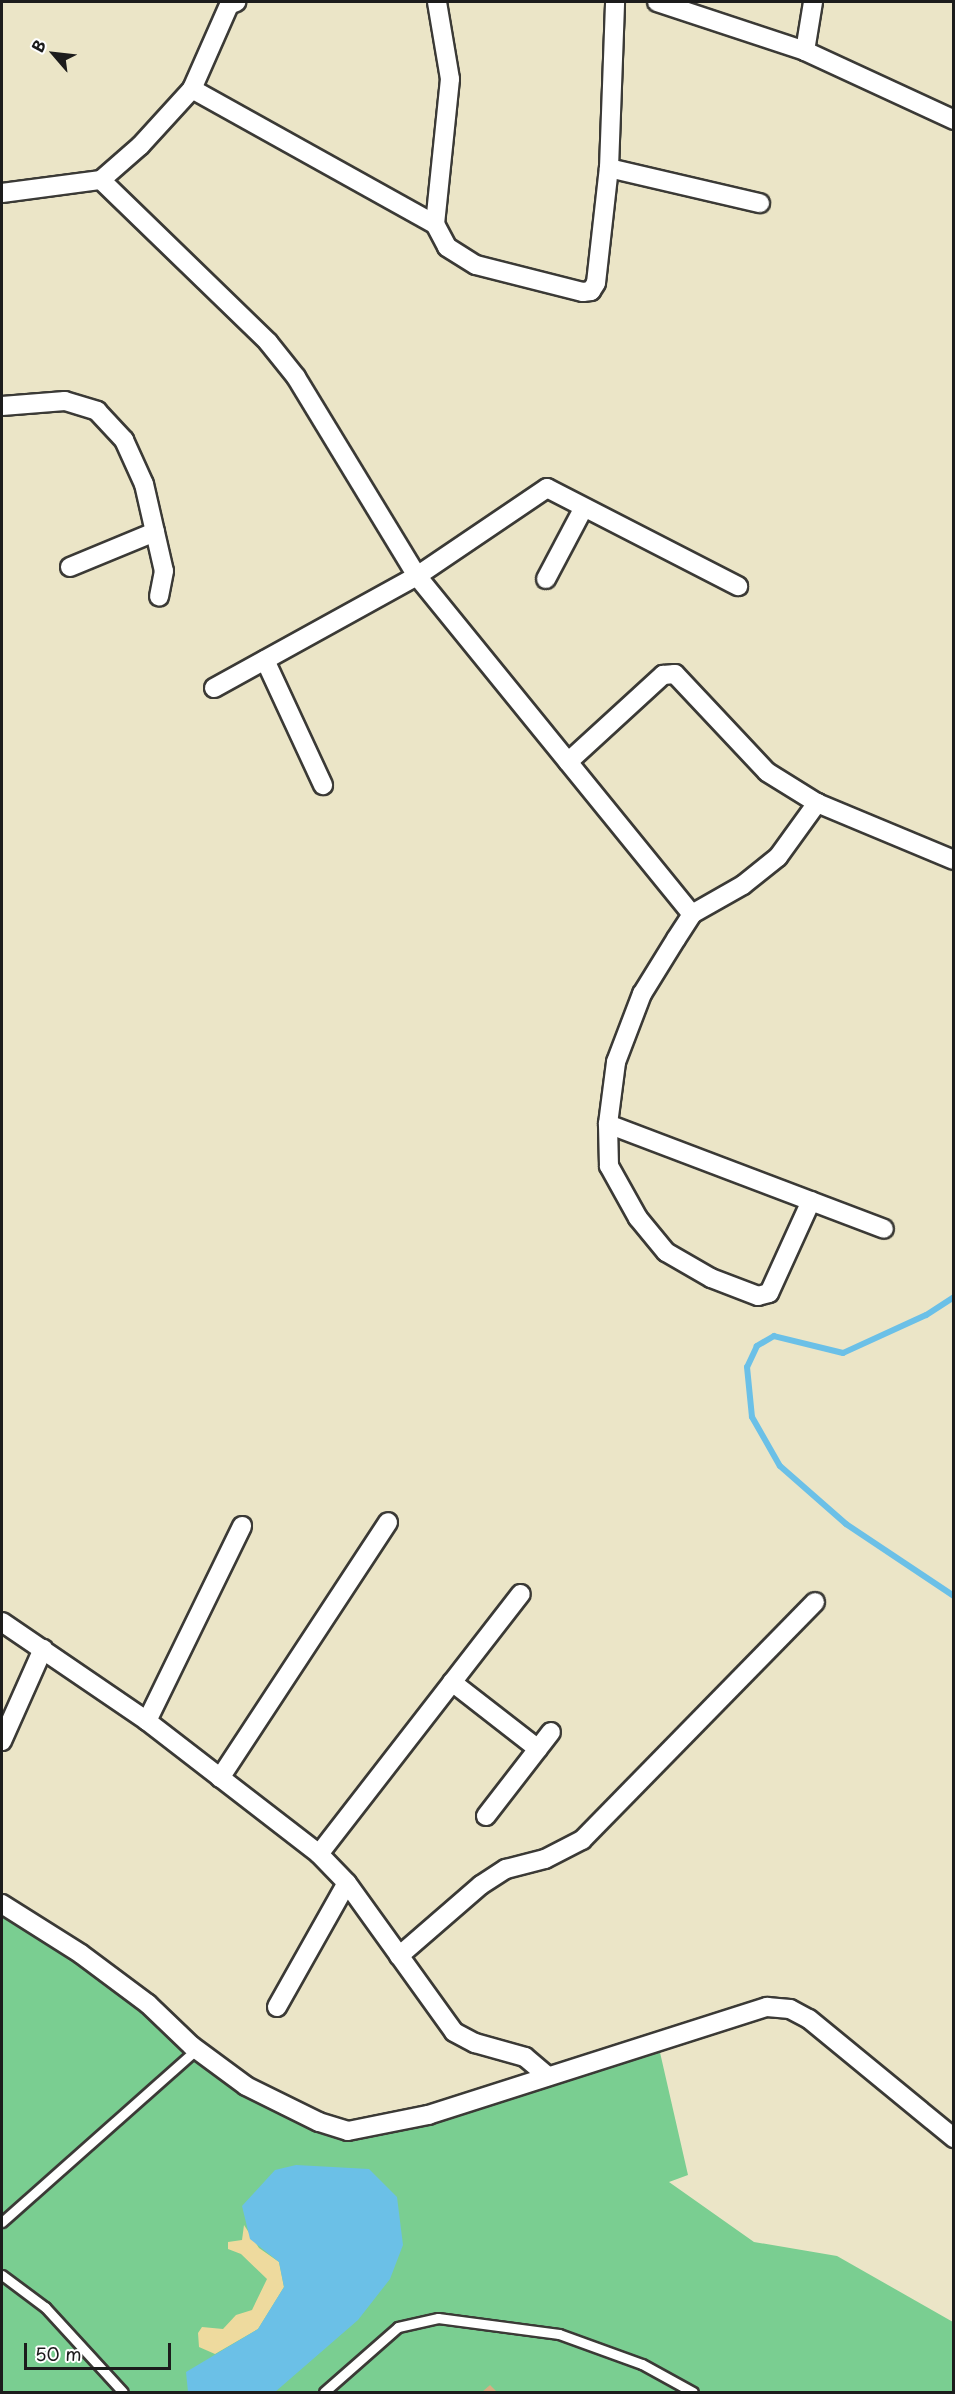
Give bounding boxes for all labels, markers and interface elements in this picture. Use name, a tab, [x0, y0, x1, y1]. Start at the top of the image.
north arrow	[24, 24, 84, 84]
text: B	[25, 35, 51, 56]
scale bar	[27, 2331, 174, 2369]
text: 50 m	[35, 2340, 82, 2367]

